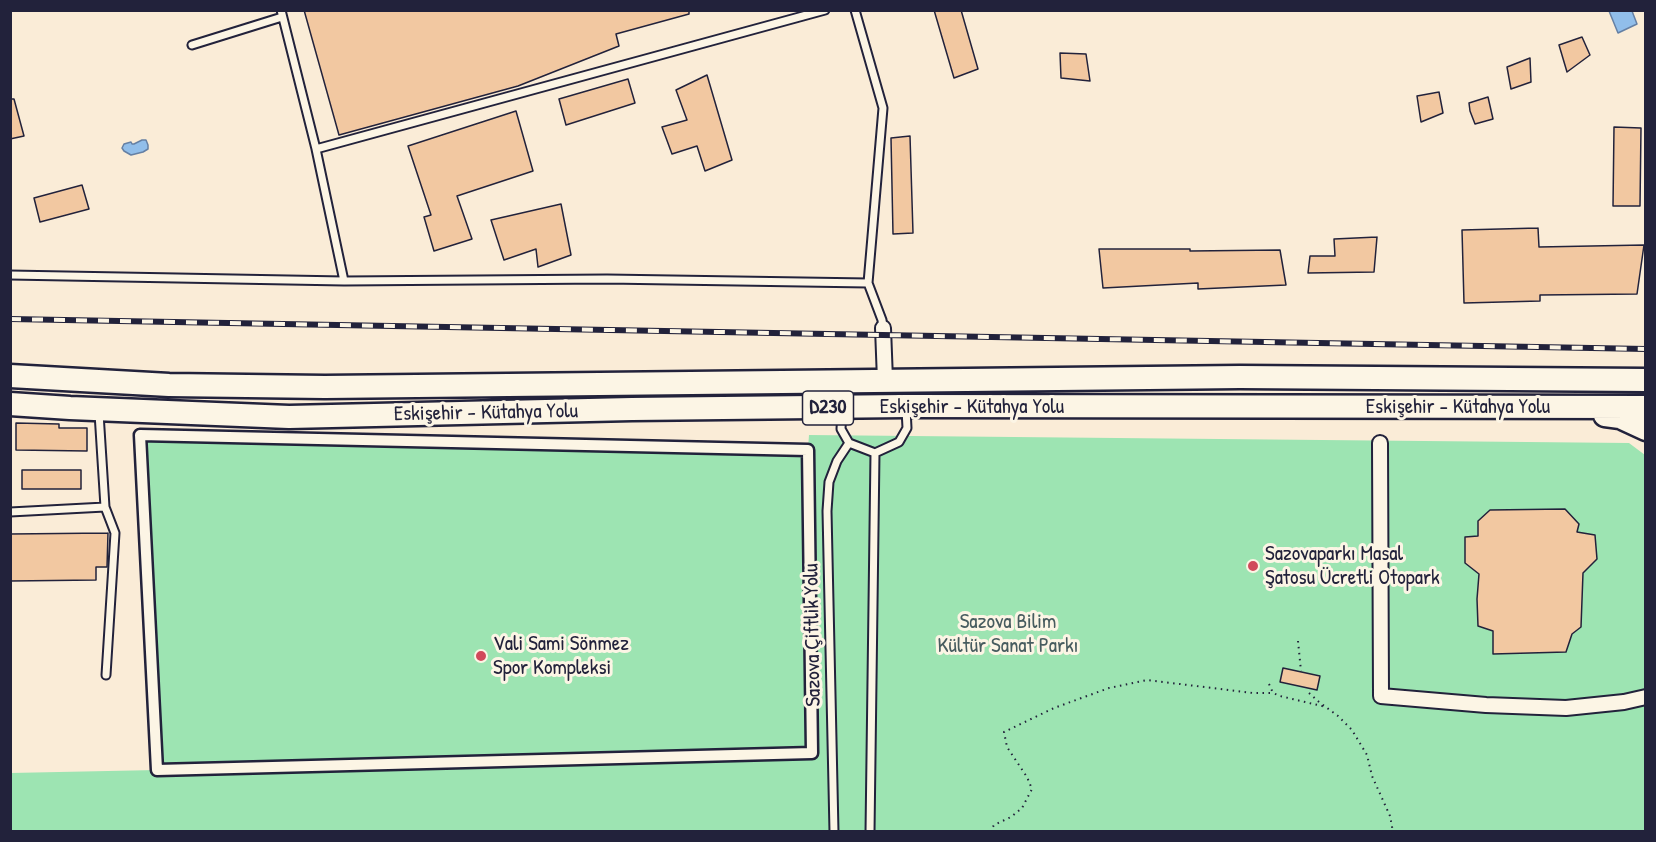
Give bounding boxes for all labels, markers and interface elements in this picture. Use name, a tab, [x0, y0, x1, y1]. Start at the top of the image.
road number: D230	[802, 391, 854, 425]
street label: Eskişehir - Kütahya Yolu	[880, 394, 1064, 420]
street label: Eskişehir - Kütahya Yolu	[1366, 394, 1550, 420]
street label: Eskişehir - Kütahya Yolu	[394, 399, 578, 427]
place label: Sazovaparkı Masal Şatosu Ücretli Otopark	[1265, 541, 1440, 591]
marker: Sazovaparkı Masal Şatosu Ücretli Otopark	[1246, 559, 1260, 573]
street label: Sazova Çiftlik Yolu	[799, 563, 827, 707]
park label: Sazova Bilim Kültür Sanat Parkı	[938, 609, 1078, 659]
place label: Vali Sami Sönmez Spor Kompleksi	[493, 631, 629, 681]
marker: Vali Sami Sönmez Spor Kompleksi	[474, 649, 488, 663]

